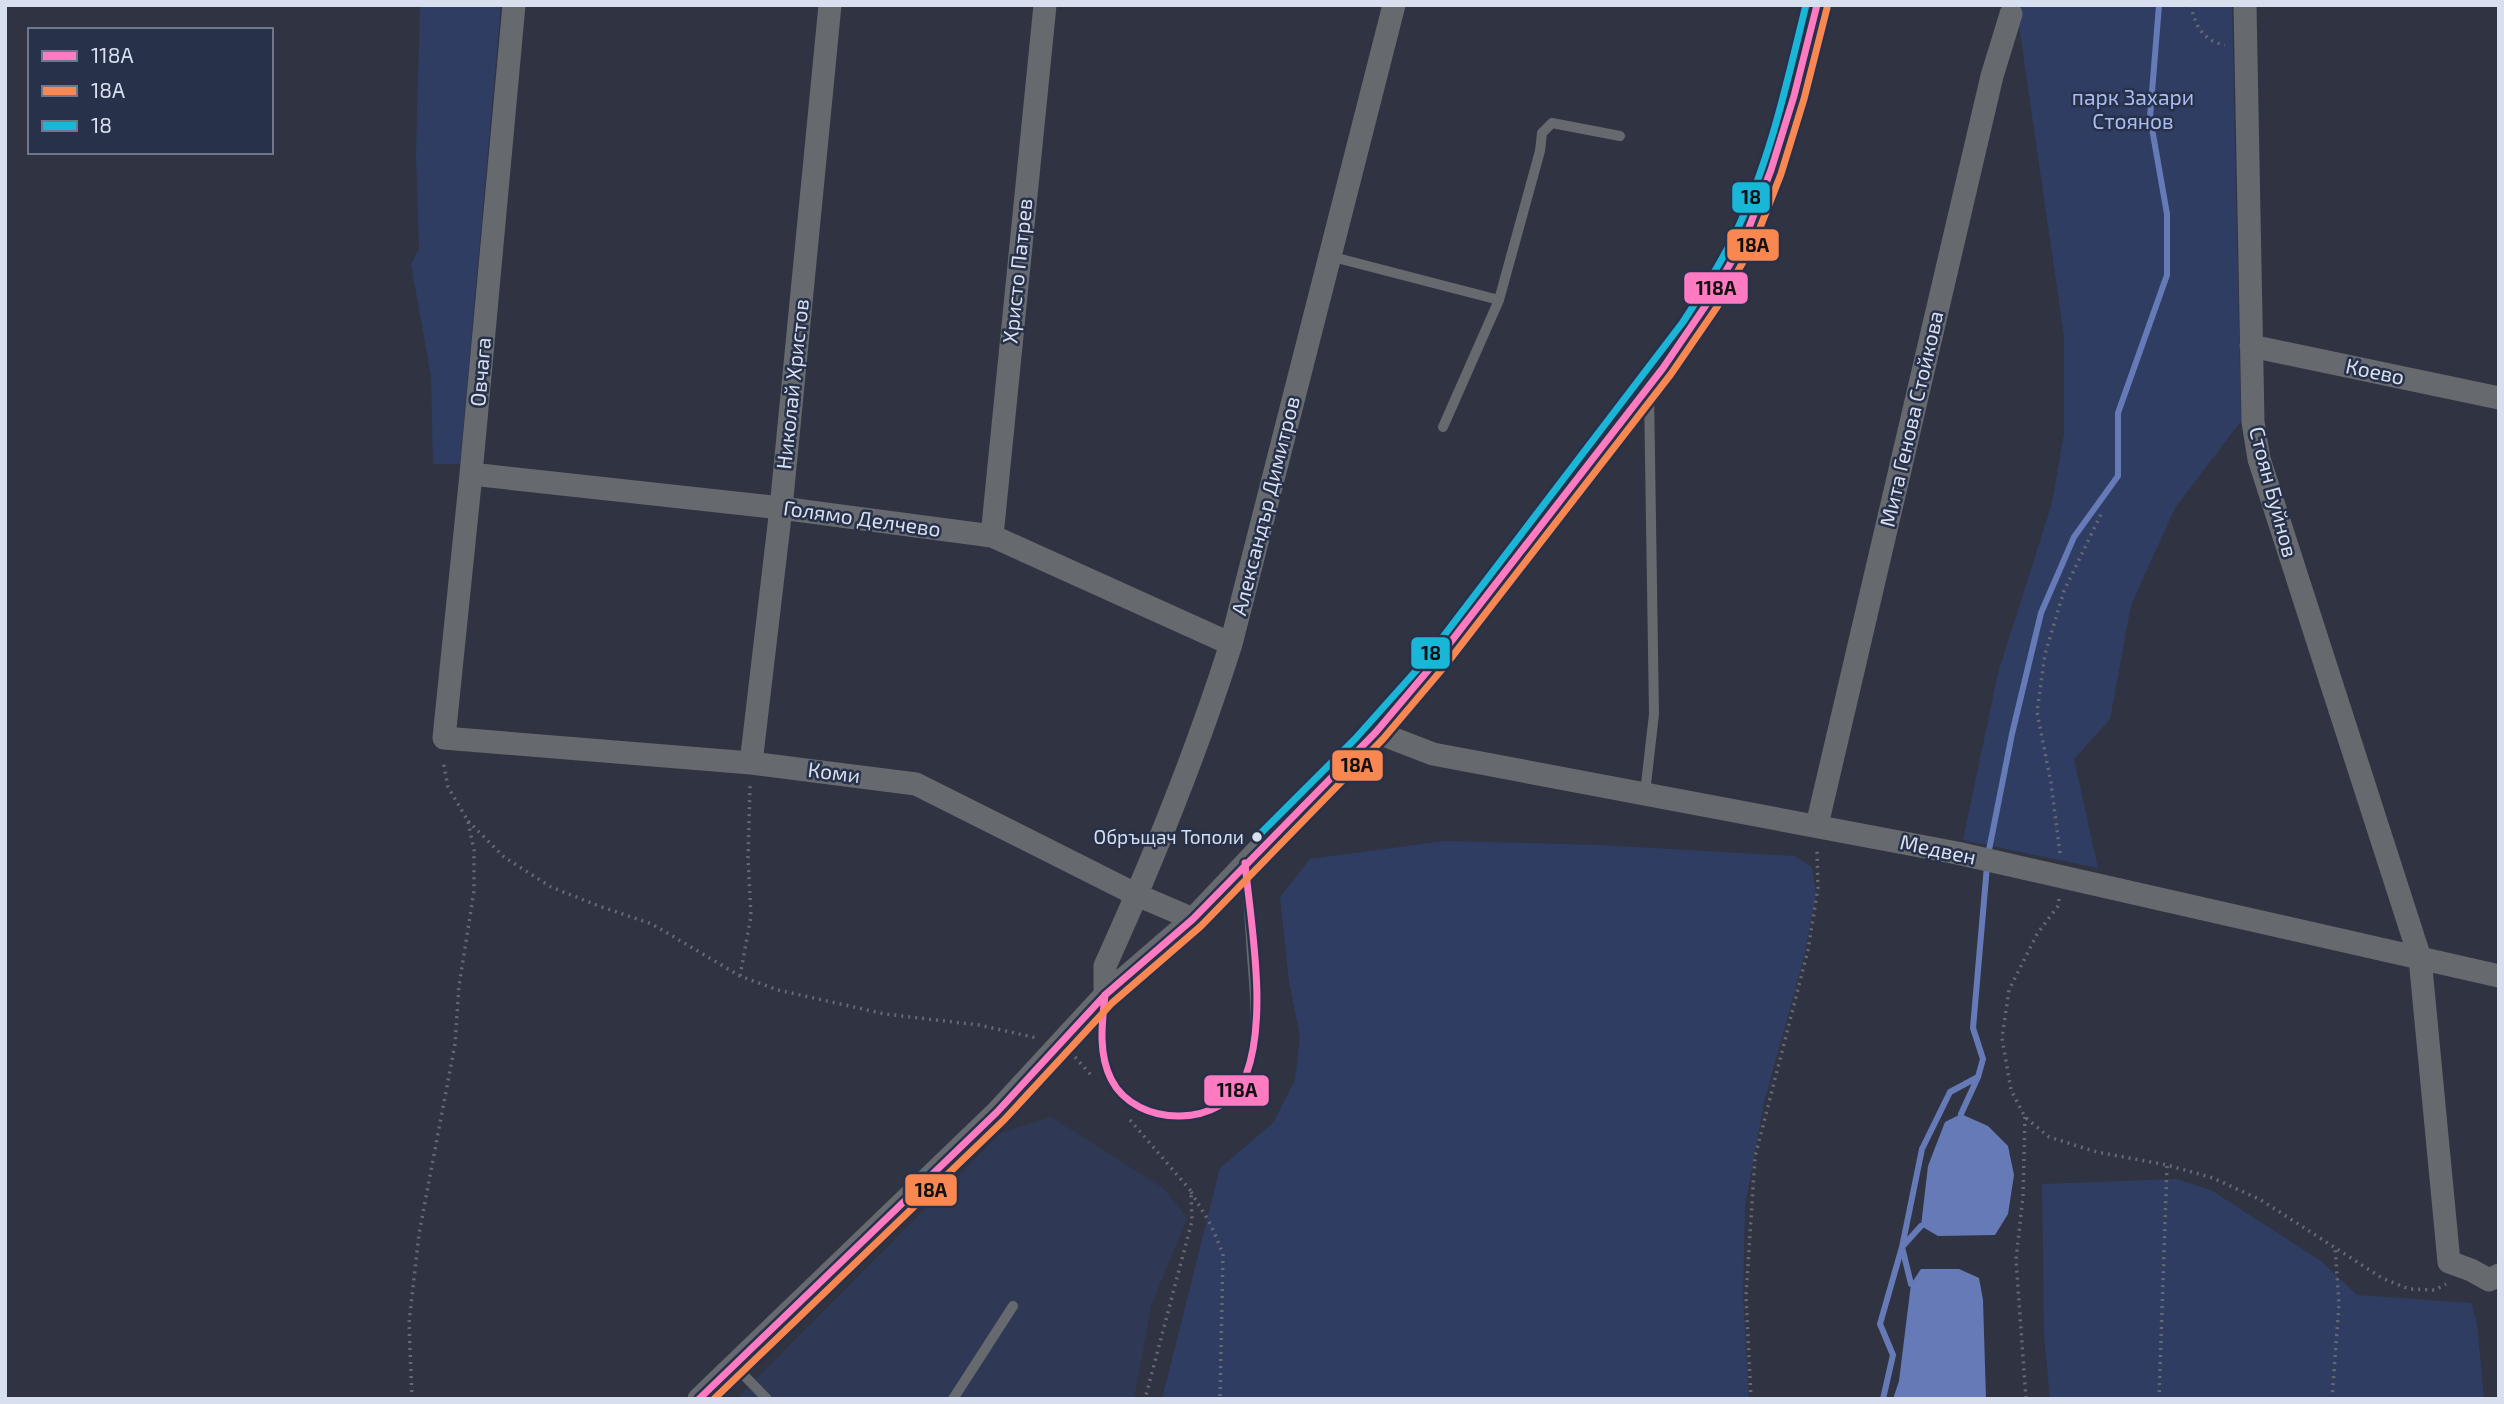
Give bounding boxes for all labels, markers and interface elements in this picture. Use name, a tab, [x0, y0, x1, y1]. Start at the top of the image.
legend	[28, 28, 273, 154]
text: 118А	[91, 42, 134, 67]
text: 18А	[91, 77, 125, 102]
park label: парк Захари Стоянов	[2072, 84, 2194, 133]
text: 18	[91, 112, 112, 137]
line badge: 18	[1731, 181, 1771, 214]
text: 18	[1741, 185, 1761, 208]
street label: Христо Патрев	[996, 197, 1037, 345]
line badge: 18А	[1726, 228, 1780, 262]
text: 18А	[1737, 233, 1770, 256]
line badge: 118А	[1683, 271, 1749, 305]
text: 118А	[1696, 276, 1737, 299]
street label: Николай Христов	[770, 297, 813, 470]
street label: Мита Генова Стойкова	[1873, 308, 1948, 529]
street label: Овчага	[464, 336, 495, 408]
street label: Коево	[2344, 352, 2407, 389]
street label: Александър Димитров	[1225, 393, 1304, 618]
street label: Стоян Буйнов	[2244, 424, 2304, 560]
street label: Голямо Делчево	[782, 494, 943, 541]
line badge: 18	[1410, 636, 1451, 670]
text: 18	[1421, 641, 1441, 664]
line badge: 18А	[1331, 749, 1384, 782]
text: 18А	[1341, 753, 1374, 776]
street label: Коми	[807, 756, 862, 787]
place label: Обръщач Тополи	[1093, 825, 1244, 848]
street label: Медвен	[1898, 828, 1979, 869]
marker: Обръщач Тополи	[1250, 830, 1264, 844]
line badge: 118А	[1203, 1074, 1270, 1107]
text: 118А	[1217, 1078, 1258, 1101]
line badge: 18А	[904, 1173, 958, 1207]
text: 18А	[915, 1178, 948, 1201]

